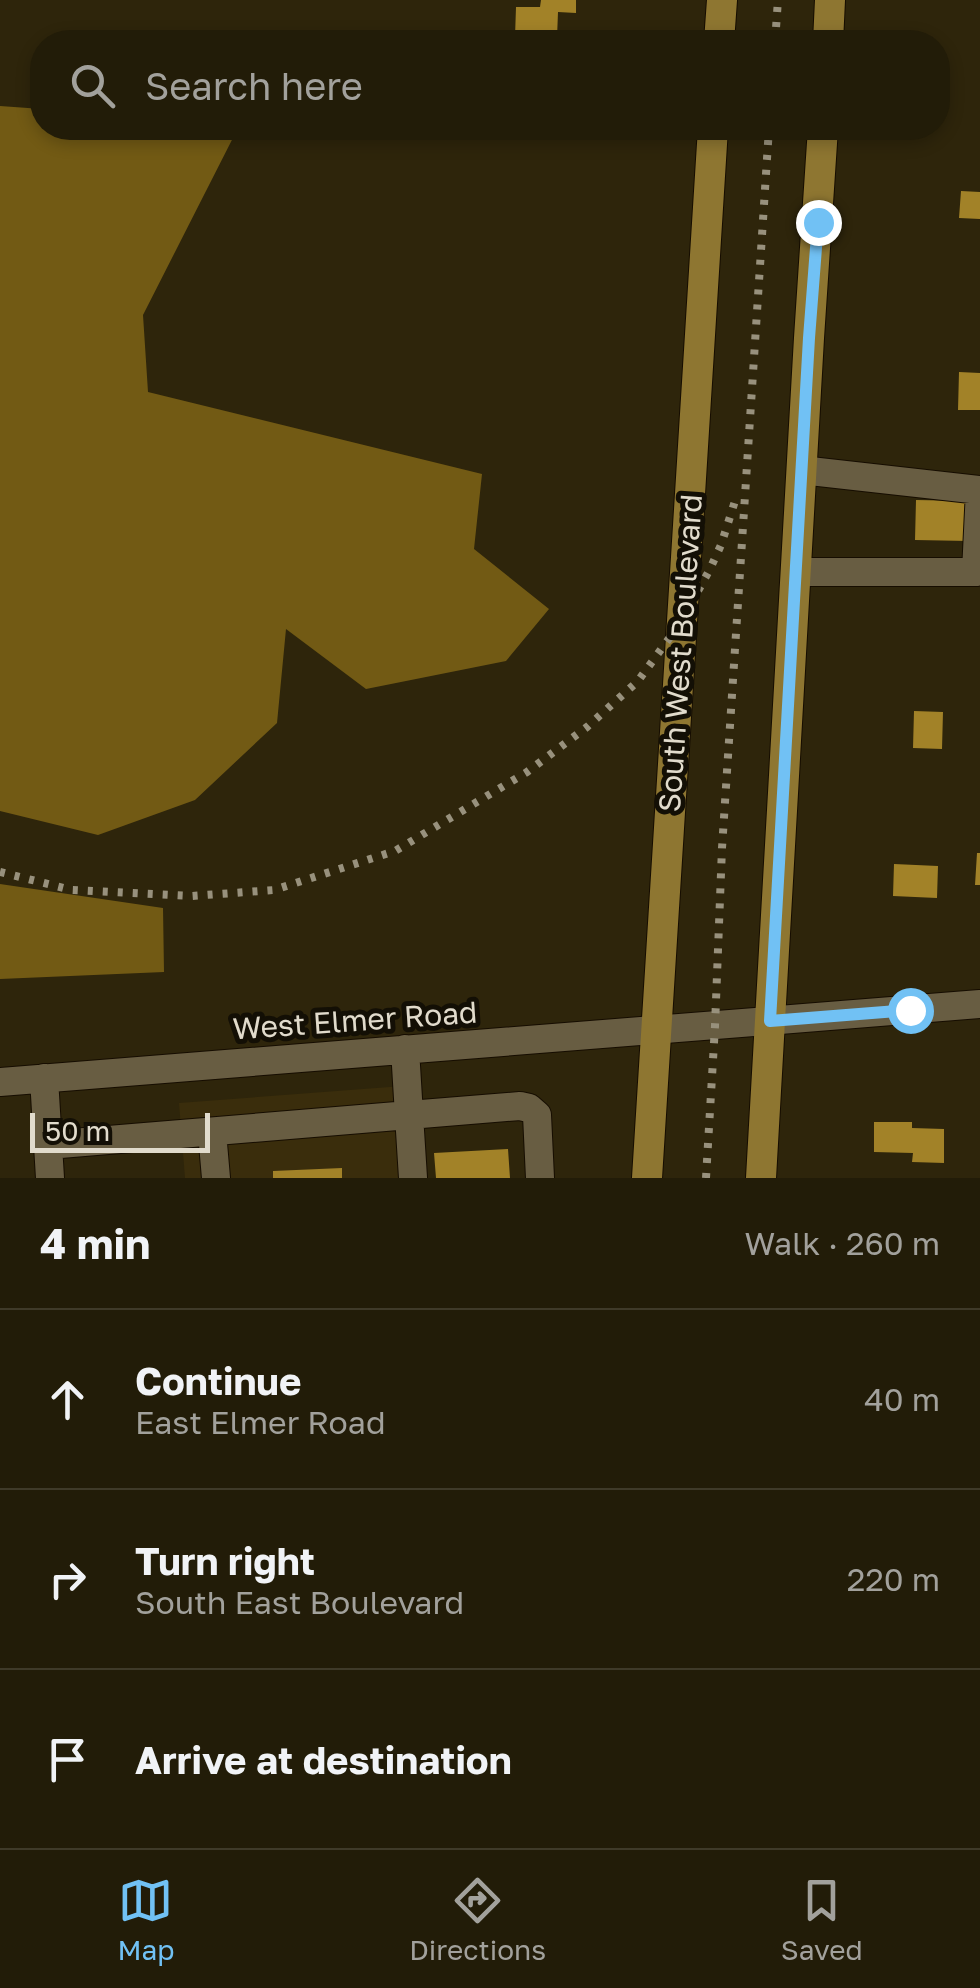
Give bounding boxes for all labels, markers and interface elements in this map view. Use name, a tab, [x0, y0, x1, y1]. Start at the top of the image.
search box	[30, 30, 950, 140]
icon: search	[65, 58, 120, 113]
text: Search here	[145, 63, 363, 108]
route end	[796, 200, 842, 246]
street label: South West Boulevard	[651, 493, 709, 813]
route start	[888, 988, 934, 1034]
street label: West Elmer Road	[232, 994, 478, 1046]
scale bar	[30, 1108, 210, 1152]
text: 50 m	[45, 1114, 110, 1147]
text: 4 min	[40, 1218, 150, 1268]
text: Walk · 260 m	[744, 1224, 940, 1262]
text: Continue	[135, 1358, 301, 1403]
icon: ahead	[40, 1372, 95, 1427]
text: 40 m	[864, 1380, 940, 1418]
text: East Elmer Road	[135, 1403, 386, 1441]
text: Turn right	[135, 1538, 315, 1583]
icon: right	[40, 1552, 95, 1607]
text: 220 m	[847, 1560, 940, 1598]
text: South East Boulevard	[135, 1583, 464, 1621]
icon: arrive	[40, 1732, 95, 1787]
text: Arrive at destination	[135, 1737, 512, 1782]
tab: Map	[117, 1873, 175, 1966]
tab: Directions	[409, 1873, 546, 1966]
tab: Saved	[781, 1873, 863, 1966]

